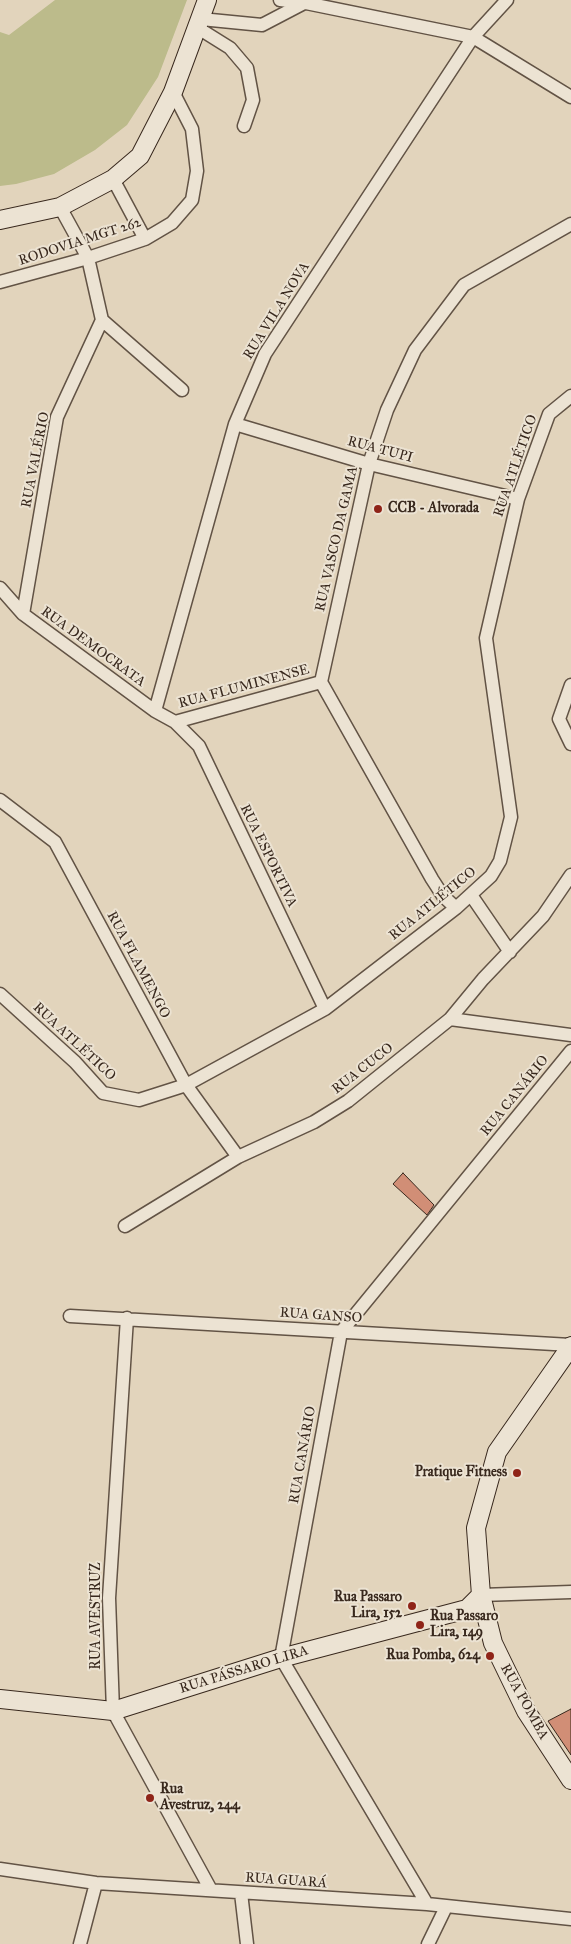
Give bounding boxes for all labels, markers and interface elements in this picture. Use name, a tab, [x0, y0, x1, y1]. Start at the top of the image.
street label: RODOVIA MGT 262	[17, 214, 143, 270]
street label: RUA VILA NOVA	[240, 259, 314, 363]
street label: RUA VALÉRIO	[18, 411, 54, 509]
street label: RUA ATLÉTICO	[491, 413, 541, 519]
street label: RUA TUPI	[345, 433, 415, 467]
street label: RUA VASCO DA GAMA	[312, 465, 362, 613]
place label: CCB - Alvorada	[388, 501, 479, 517]
marker: CCB - Alvorada	[372, 503, 384, 515]
street label: RUA DEMOCRATA	[37, 603, 149, 691]
street label: RUA FLUMINENSE	[177, 661, 311, 713]
street label: RUA ESPORTIVA	[236, 802, 300, 910]
street label: RUA ATLÉTICO	[386, 864, 480, 944]
street label: RUA FLAMENGO	[103, 909, 173, 1021]
street label: RUA ATLÉTICO	[29, 999, 119, 1085]
street label: RUA CUCO	[329, 1040, 397, 1098]
street label: RUA CANÁRIO	[477, 1052, 553, 1140]
street label: RUA GANSO	[279, 1305, 363, 1327]
street label: RUA CANÁRIO	[286, 1405, 320, 1505]
place label: Pratique Fitness	[415, 1465, 507, 1481]
marker: Pratique Fitness	[511, 1467, 523, 1479]
street label: RUA AVESTRUZ	[89, 1562, 105, 1670]
place label: Rua Passaro Lira, 152	[334, 1590, 402, 1622]
marker: Rua Passaro Lira, 152	[406, 1600, 418, 1612]
place label: Rua Passaro Lira, 149	[430, 1609, 498, 1641]
marker: Rua Passaro Lira, 149	[414, 1619, 426, 1631]
street label: RUA PÁSSARO LIRA	[178, 1642, 310, 1698]
place label: Rua Pomba, 624	[386, 1648, 480, 1664]
marker: Rua Pomba, 624	[484, 1650, 496, 1662]
street label: RUA POMBA	[496, 1661, 552, 1743]
place label: Rua Avestruz, 244	[160, 1782, 240, 1814]
marker: Rua Avestruz, 244	[144, 1792, 156, 1804]
street label: RUA GUARÁ	[245, 1870, 327, 1892]

